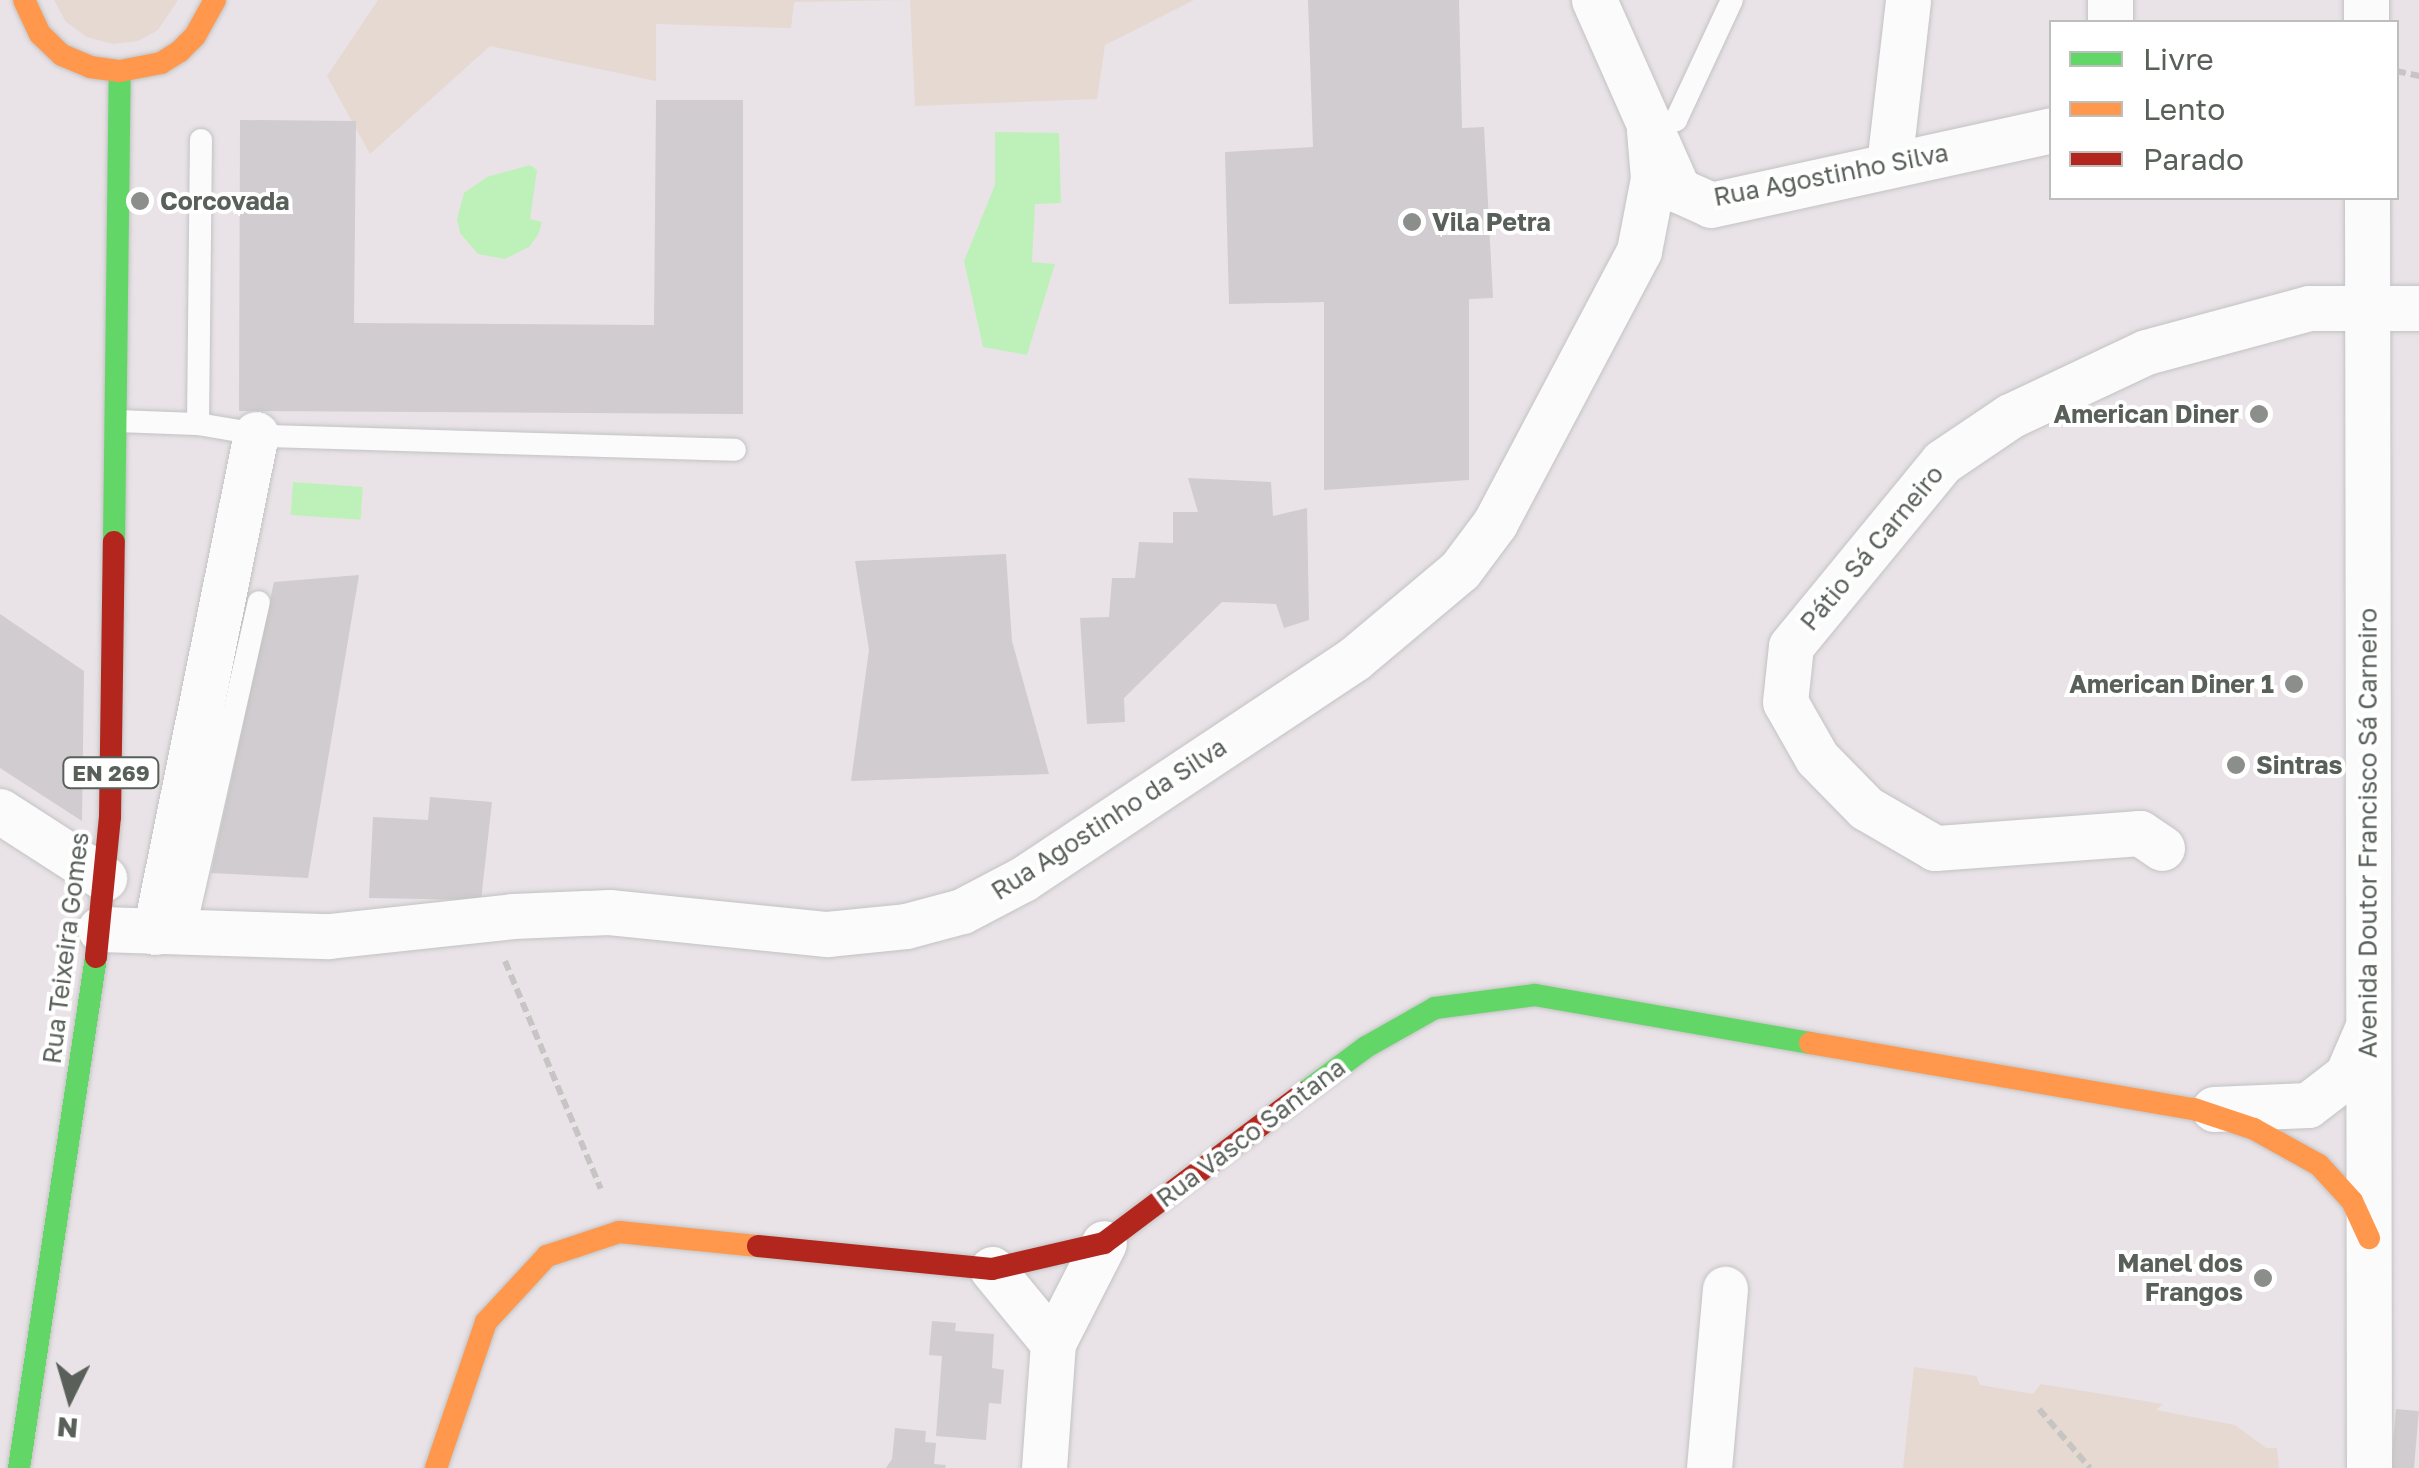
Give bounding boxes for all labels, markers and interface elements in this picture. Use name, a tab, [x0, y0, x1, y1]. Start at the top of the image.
legend	[2049, 20, 2399, 200]
text: Livre	[2143, 41, 2214, 77]
text: Lento	[2143, 91, 2225, 127]
street label: Rua Agostinho Silva	[1711, 138, 1951, 212]
text: Parado	[2143, 141, 2244, 177]
place label: Corcovada	[160, 186, 290, 216]
marker: Corcovada	[129, 190, 151, 212]
place label: Vila Petra	[1432, 207, 1551, 237]
marker: Vila Petra	[1401, 211, 1423, 233]
place label: American Diner	[2053, 399, 2239, 429]
marker: American Diner	[2248, 403, 2270, 425]
street label: Pátio Sá Carneiro	[1794, 459, 1950, 637]
street label: Avenida Doutor Francisco Sá Carneiro	[2353, 608, 2383, 1058]
place label: American Diner 1	[2069, 669, 2274, 699]
marker: American Diner 1	[2283, 673, 2305, 695]
street label: Rua Agostinho da Silva	[986, 732, 1232, 906]
place label: Sintras	[2256, 750, 2343, 780]
marker: Sintras	[2225, 754, 2247, 776]
road number: EN 269	[61, 756, 161, 790]
street label: Rua Teixeira Gomes	[37, 830, 95, 1066]
street label: Rua Vasco Santana	[1151, 1052, 1351, 1214]
place label: Manel dos Frangos	[2117, 1249, 2243, 1308]
marker: Manel dos Frangos	[2252, 1267, 2274, 1289]
north arrow	[20, 1348, 120, 1448]
text: N	[55, 1411, 79, 1446]

